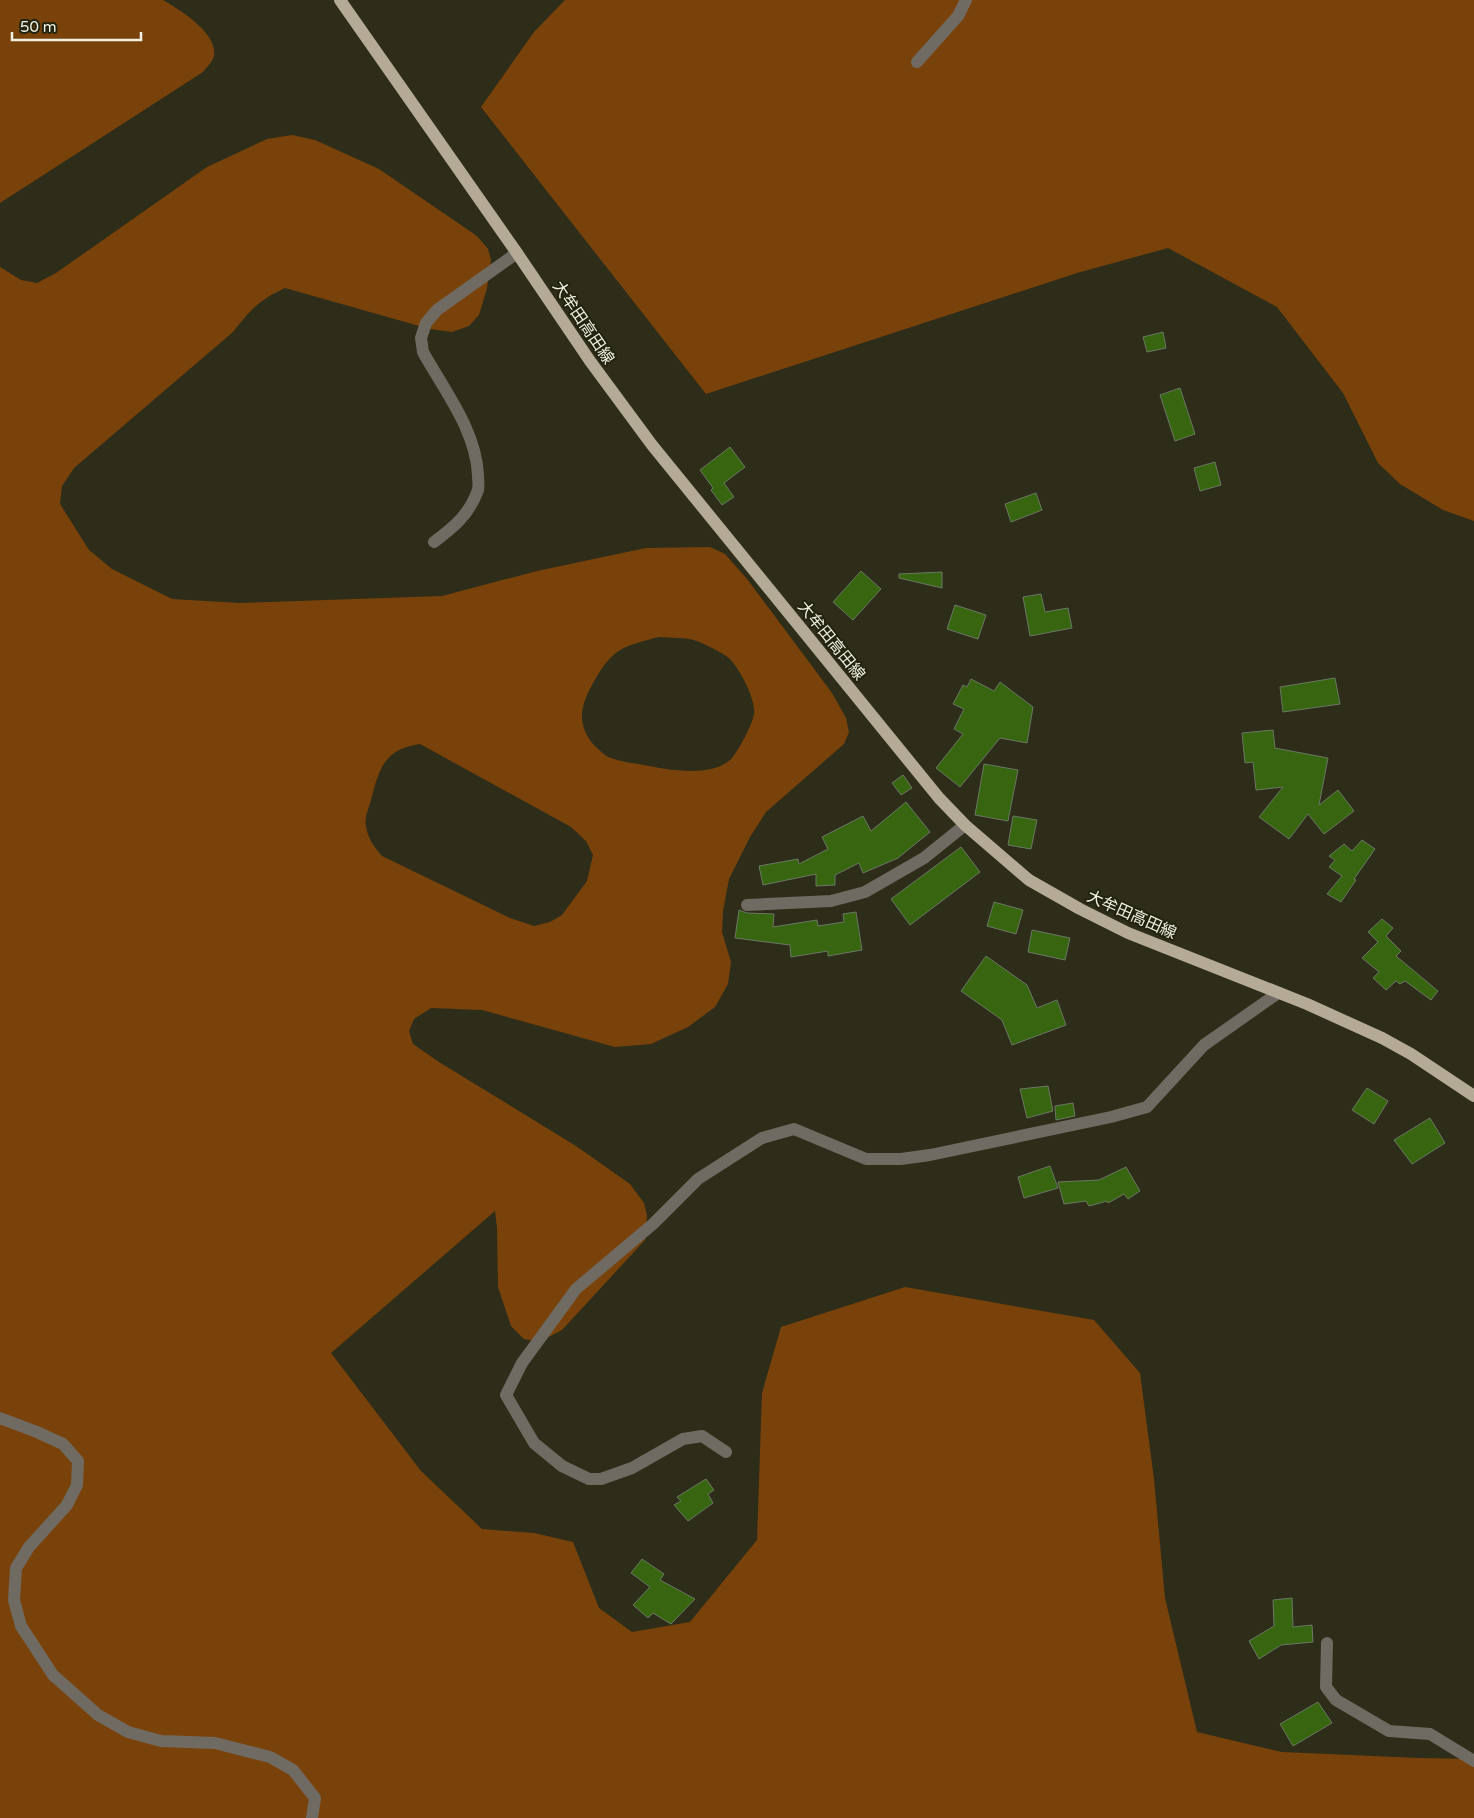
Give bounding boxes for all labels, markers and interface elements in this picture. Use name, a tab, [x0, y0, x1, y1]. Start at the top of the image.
scale bar	[12, 10, 141, 42]
text: 50 m	[20, 18, 57, 36]
street label: 大牟田高田線	[548, 277, 618, 368]
street label: 大牟田高田線	[793, 597, 869, 684]
street label: 大牟田高田線	[1084, 886, 1180, 944]

